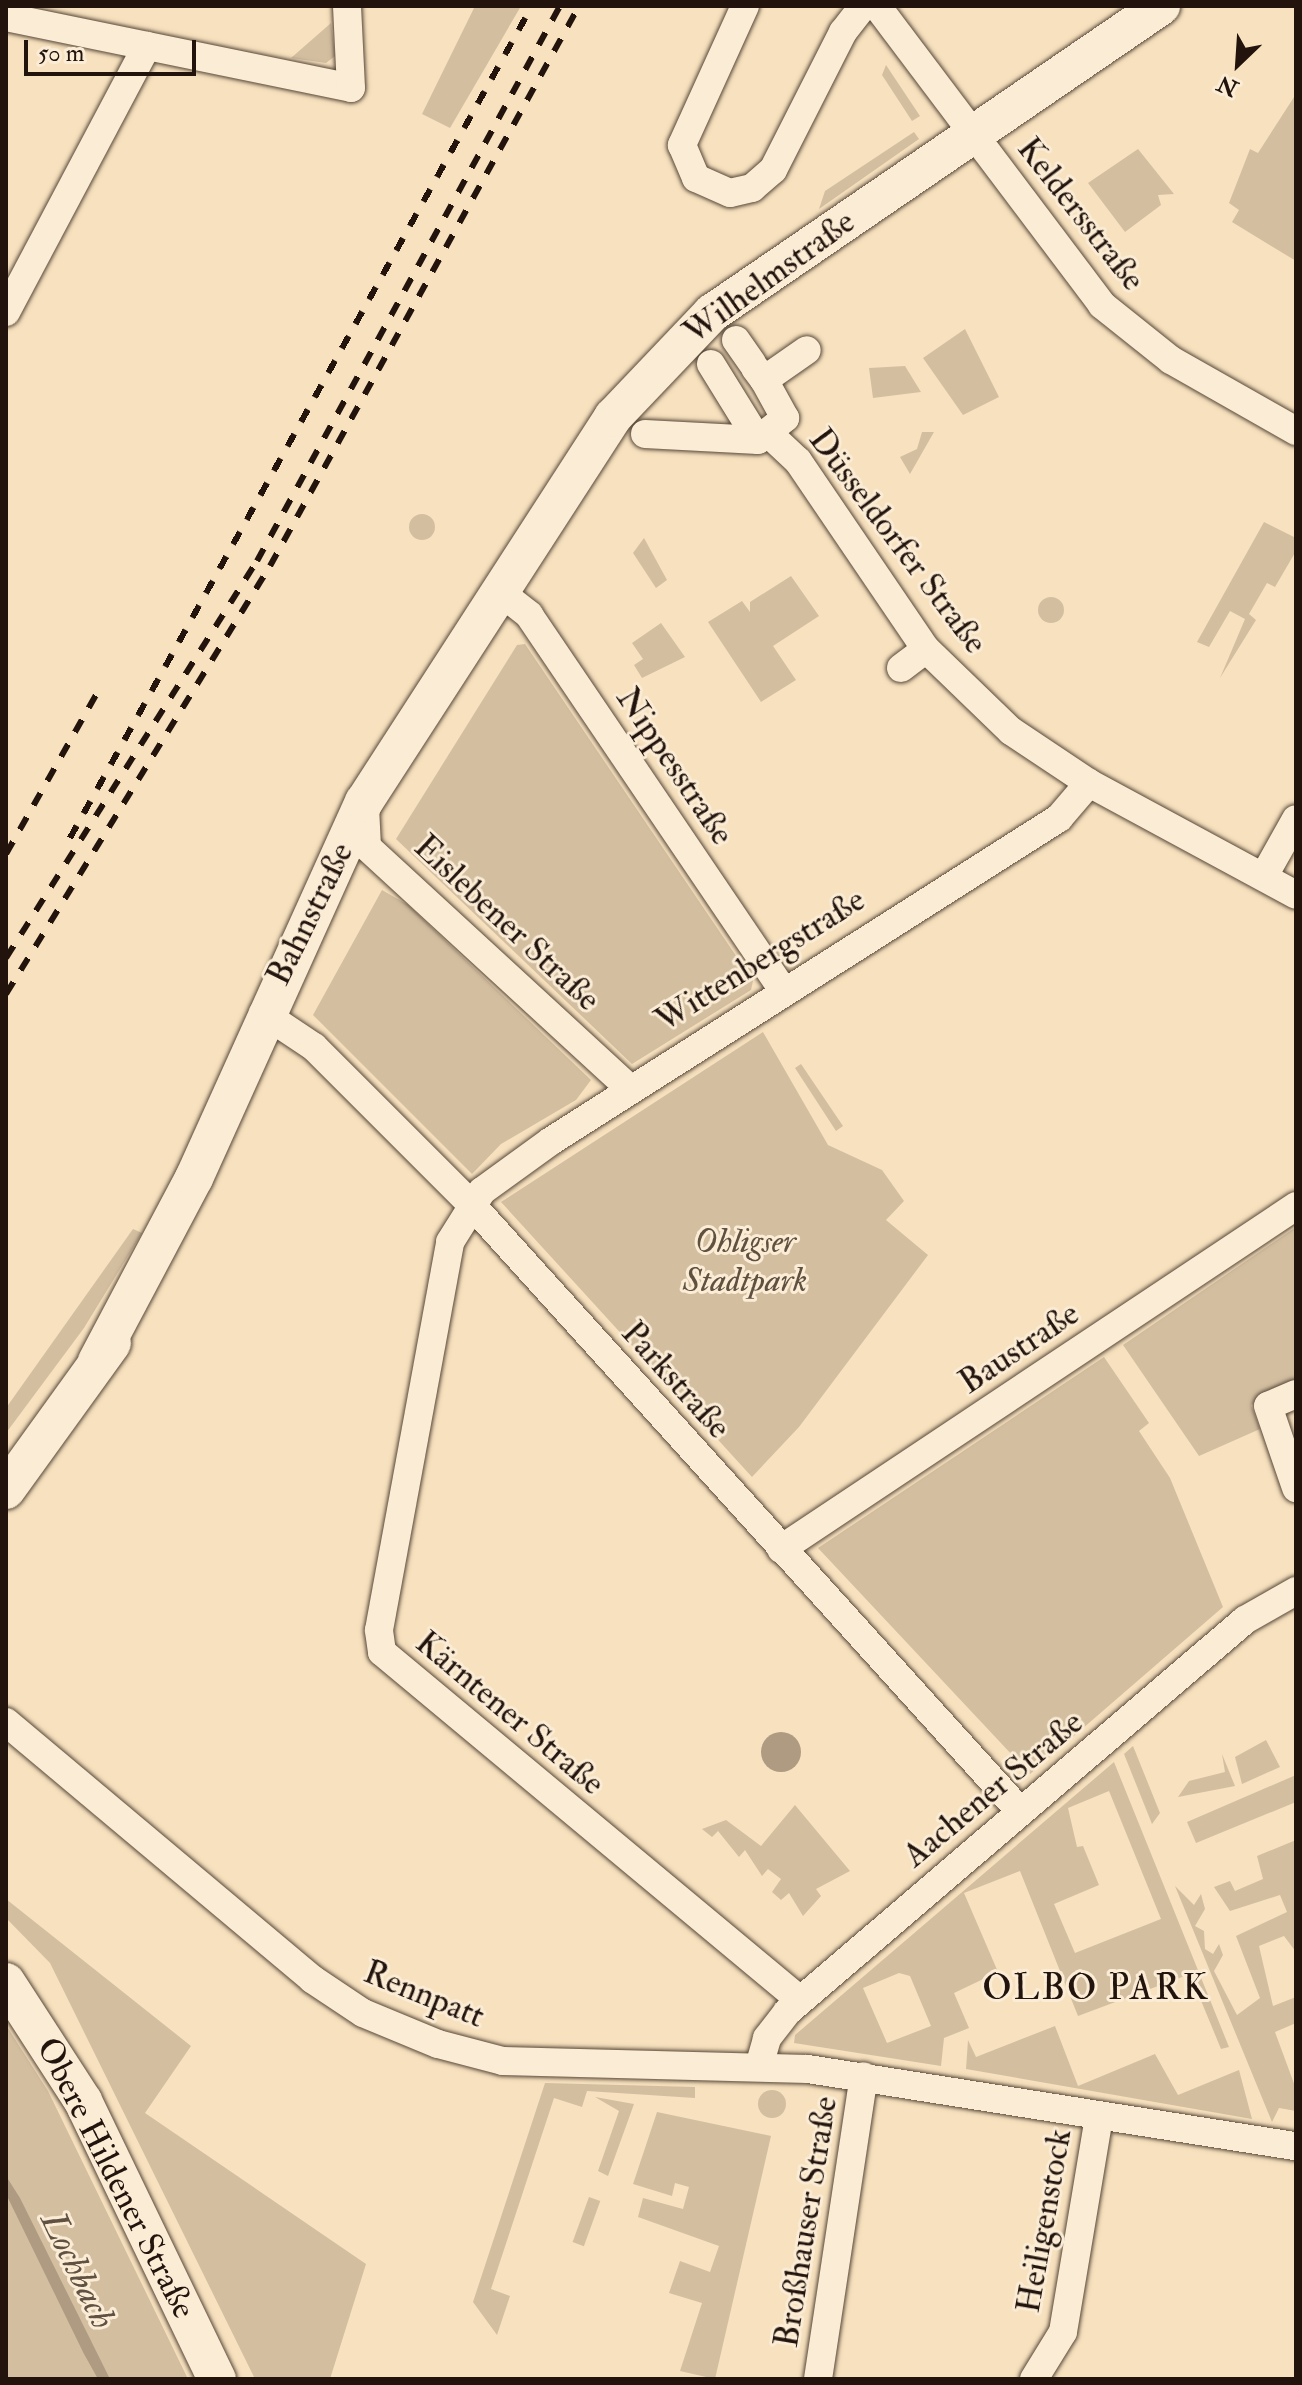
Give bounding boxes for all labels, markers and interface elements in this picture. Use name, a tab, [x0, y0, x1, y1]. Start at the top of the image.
scale bar	[28, 24, 200, 74]
north arrow	[1198, 24, 1278, 104]
text: 50 m	[38, 38, 84, 69]
text: N	[1213, 69, 1243, 103]
street label: Keldersstraße	[1009, 129, 1153, 299]
street label: Wilhelmstraße	[676, 201, 862, 353]
street label: Düsseldorfer Straße	[800, 420, 996, 662]
street label: Nippesstraße	[607, 679, 743, 853]
street label: Eislebener Straße	[406, 826, 608, 1020]
street label: Bahnstraße	[258, 836, 362, 992]
street label: Wittenbergstraße	[648, 879, 872, 1041]
park label: Ohligser Stadtpark	[683, 1221, 807, 1300]
street label: Baustraße	[951, 1293, 1087, 1403]
street label: Parkstraße	[613, 1313, 739, 1447]
street label: Kärntener Straße	[407, 1622, 613, 1804]
street label: Aachener Straße	[895, 1702, 1091, 1876]
street label: Rennpatt	[358, 1951, 490, 2037]
district label: OLBO PARK	[982, 1966, 1210, 2010]
street label: Obere Hildener Straße	[28, 2031, 204, 2325]
street label: Broßhauser Straße	[766, 2094, 846, 2350]
street label: Heiligenstock	[1008, 2126, 1080, 2316]
water label: Lochbach	[31, 2204, 125, 2336]

